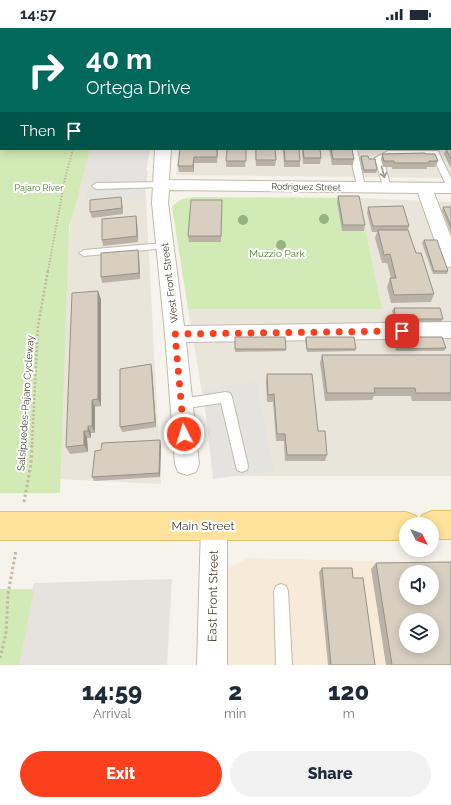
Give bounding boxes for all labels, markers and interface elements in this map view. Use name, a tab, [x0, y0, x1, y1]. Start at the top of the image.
text: 14:57	[20, 5, 56, 23]
text: 40 m	[86, 43, 152, 76]
icon: right	[20, 44, 72, 96]
text: Ortega Drive	[86, 77, 191, 98]
icon: arrive	[63, 120, 85, 142]
text: Then	[20, 122, 55, 140]
one-way arrow	[380, 165, 387, 178]
street label: Rodriguez Street	[271, 181, 341, 193]
park label: Pajaro River	[15, 183, 64, 193]
street label: West Front Street	[159, 242, 180, 324]
park label: Muzzio Park	[249, 248, 306, 259]
pin	[385, 314, 419, 348]
icon: arrive	[391, 320, 413, 342]
street label: Salsipuedes-Pajaro Cycleway	[15, 334, 36, 471]
position arrow	[163, 413, 205, 455]
north arrow	[399, 517, 439, 557]
map controls	[399, 517, 439, 653]
street label: Main Street	[172, 519, 234, 533]
street label: East Front Street	[205, 550, 221, 642]
button: sound	[399, 565, 439, 605]
button: layers	[399, 613, 439, 653]
text: 14:59	[82, 677, 142, 706]
text: 2	[228, 677, 242, 706]
text: 120	[328, 677, 369, 706]
text: Arrival	[93, 706, 131, 721]
text: min	[224, 706, 246, 721]
text: m	[343, 706, 355, 721]
button: Exit	[20, 751, 222, 797]
button: Share	[230, 751, 431, 797]

